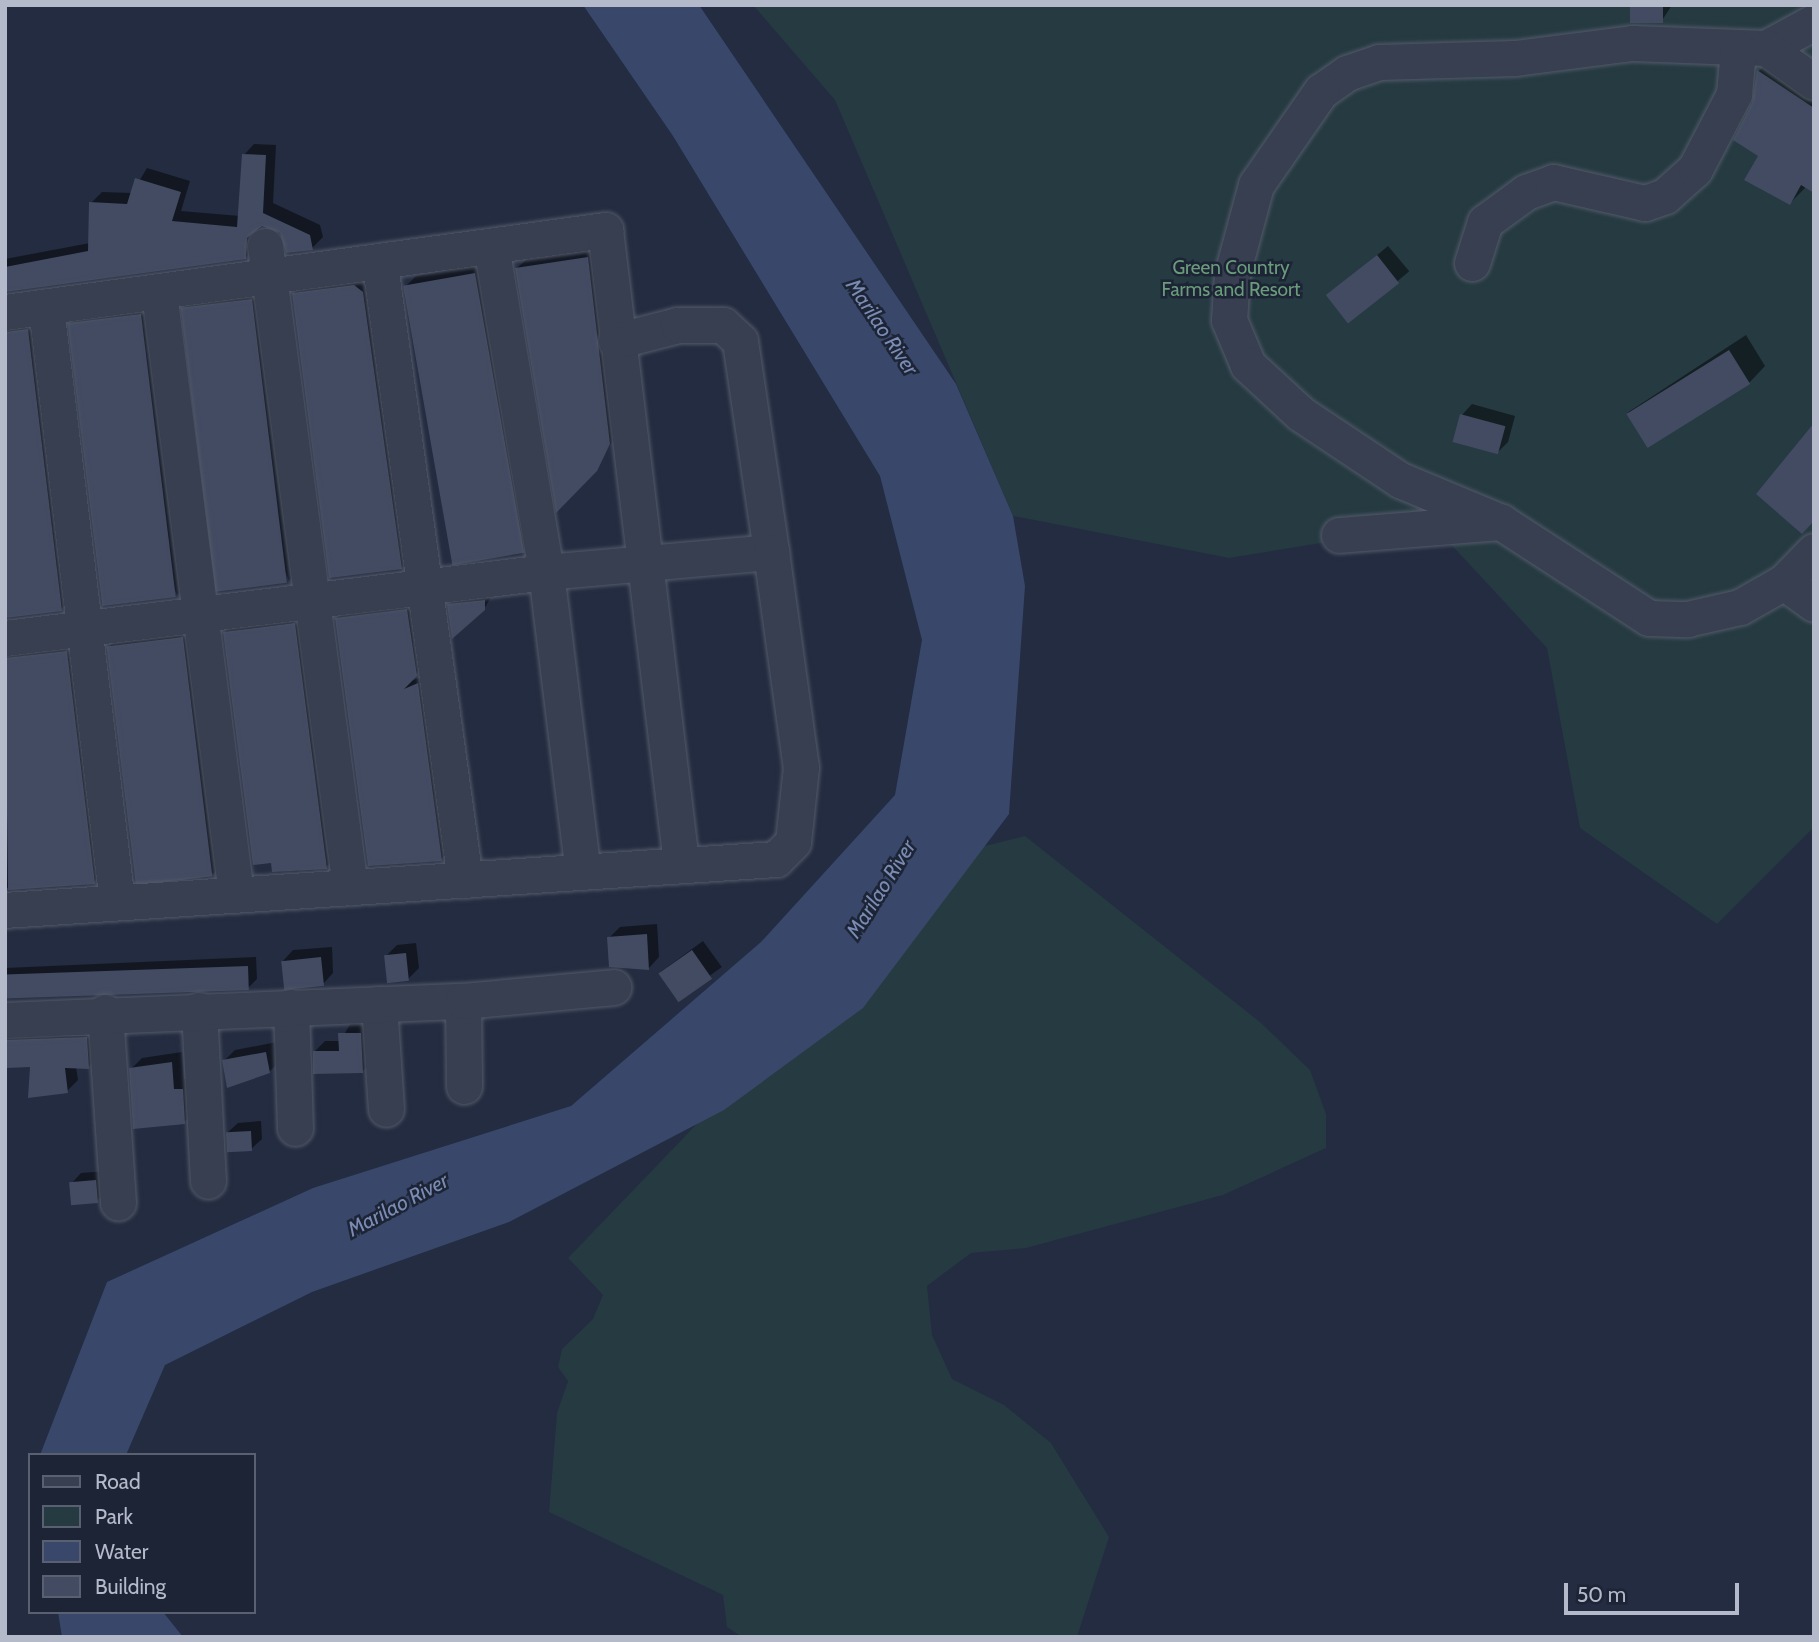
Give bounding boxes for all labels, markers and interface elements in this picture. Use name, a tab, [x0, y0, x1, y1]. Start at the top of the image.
park label: Green Country Farms and Resort	[1162, 257, 1300, 301]
water label: Marilao River	[841, 274, 923, 380]
water label: Marilao River	[841, 835, 921, 943]
water label: Marilao River	[343, 1168, 453, 1242]
legend	[28, 1453, 256, 1614]
text: Road	[95, 1469, 141, 1494]
text: Park	[95, 1504, 133, 1529]
text: Water	[95, 1539, 148, 1564]
scale bar	[1567, 1568, 1742, 1612]
text: Building	[95, 1574, 166, 1599]
text: 50 m	[1577, 1582, 1626, 1607]

